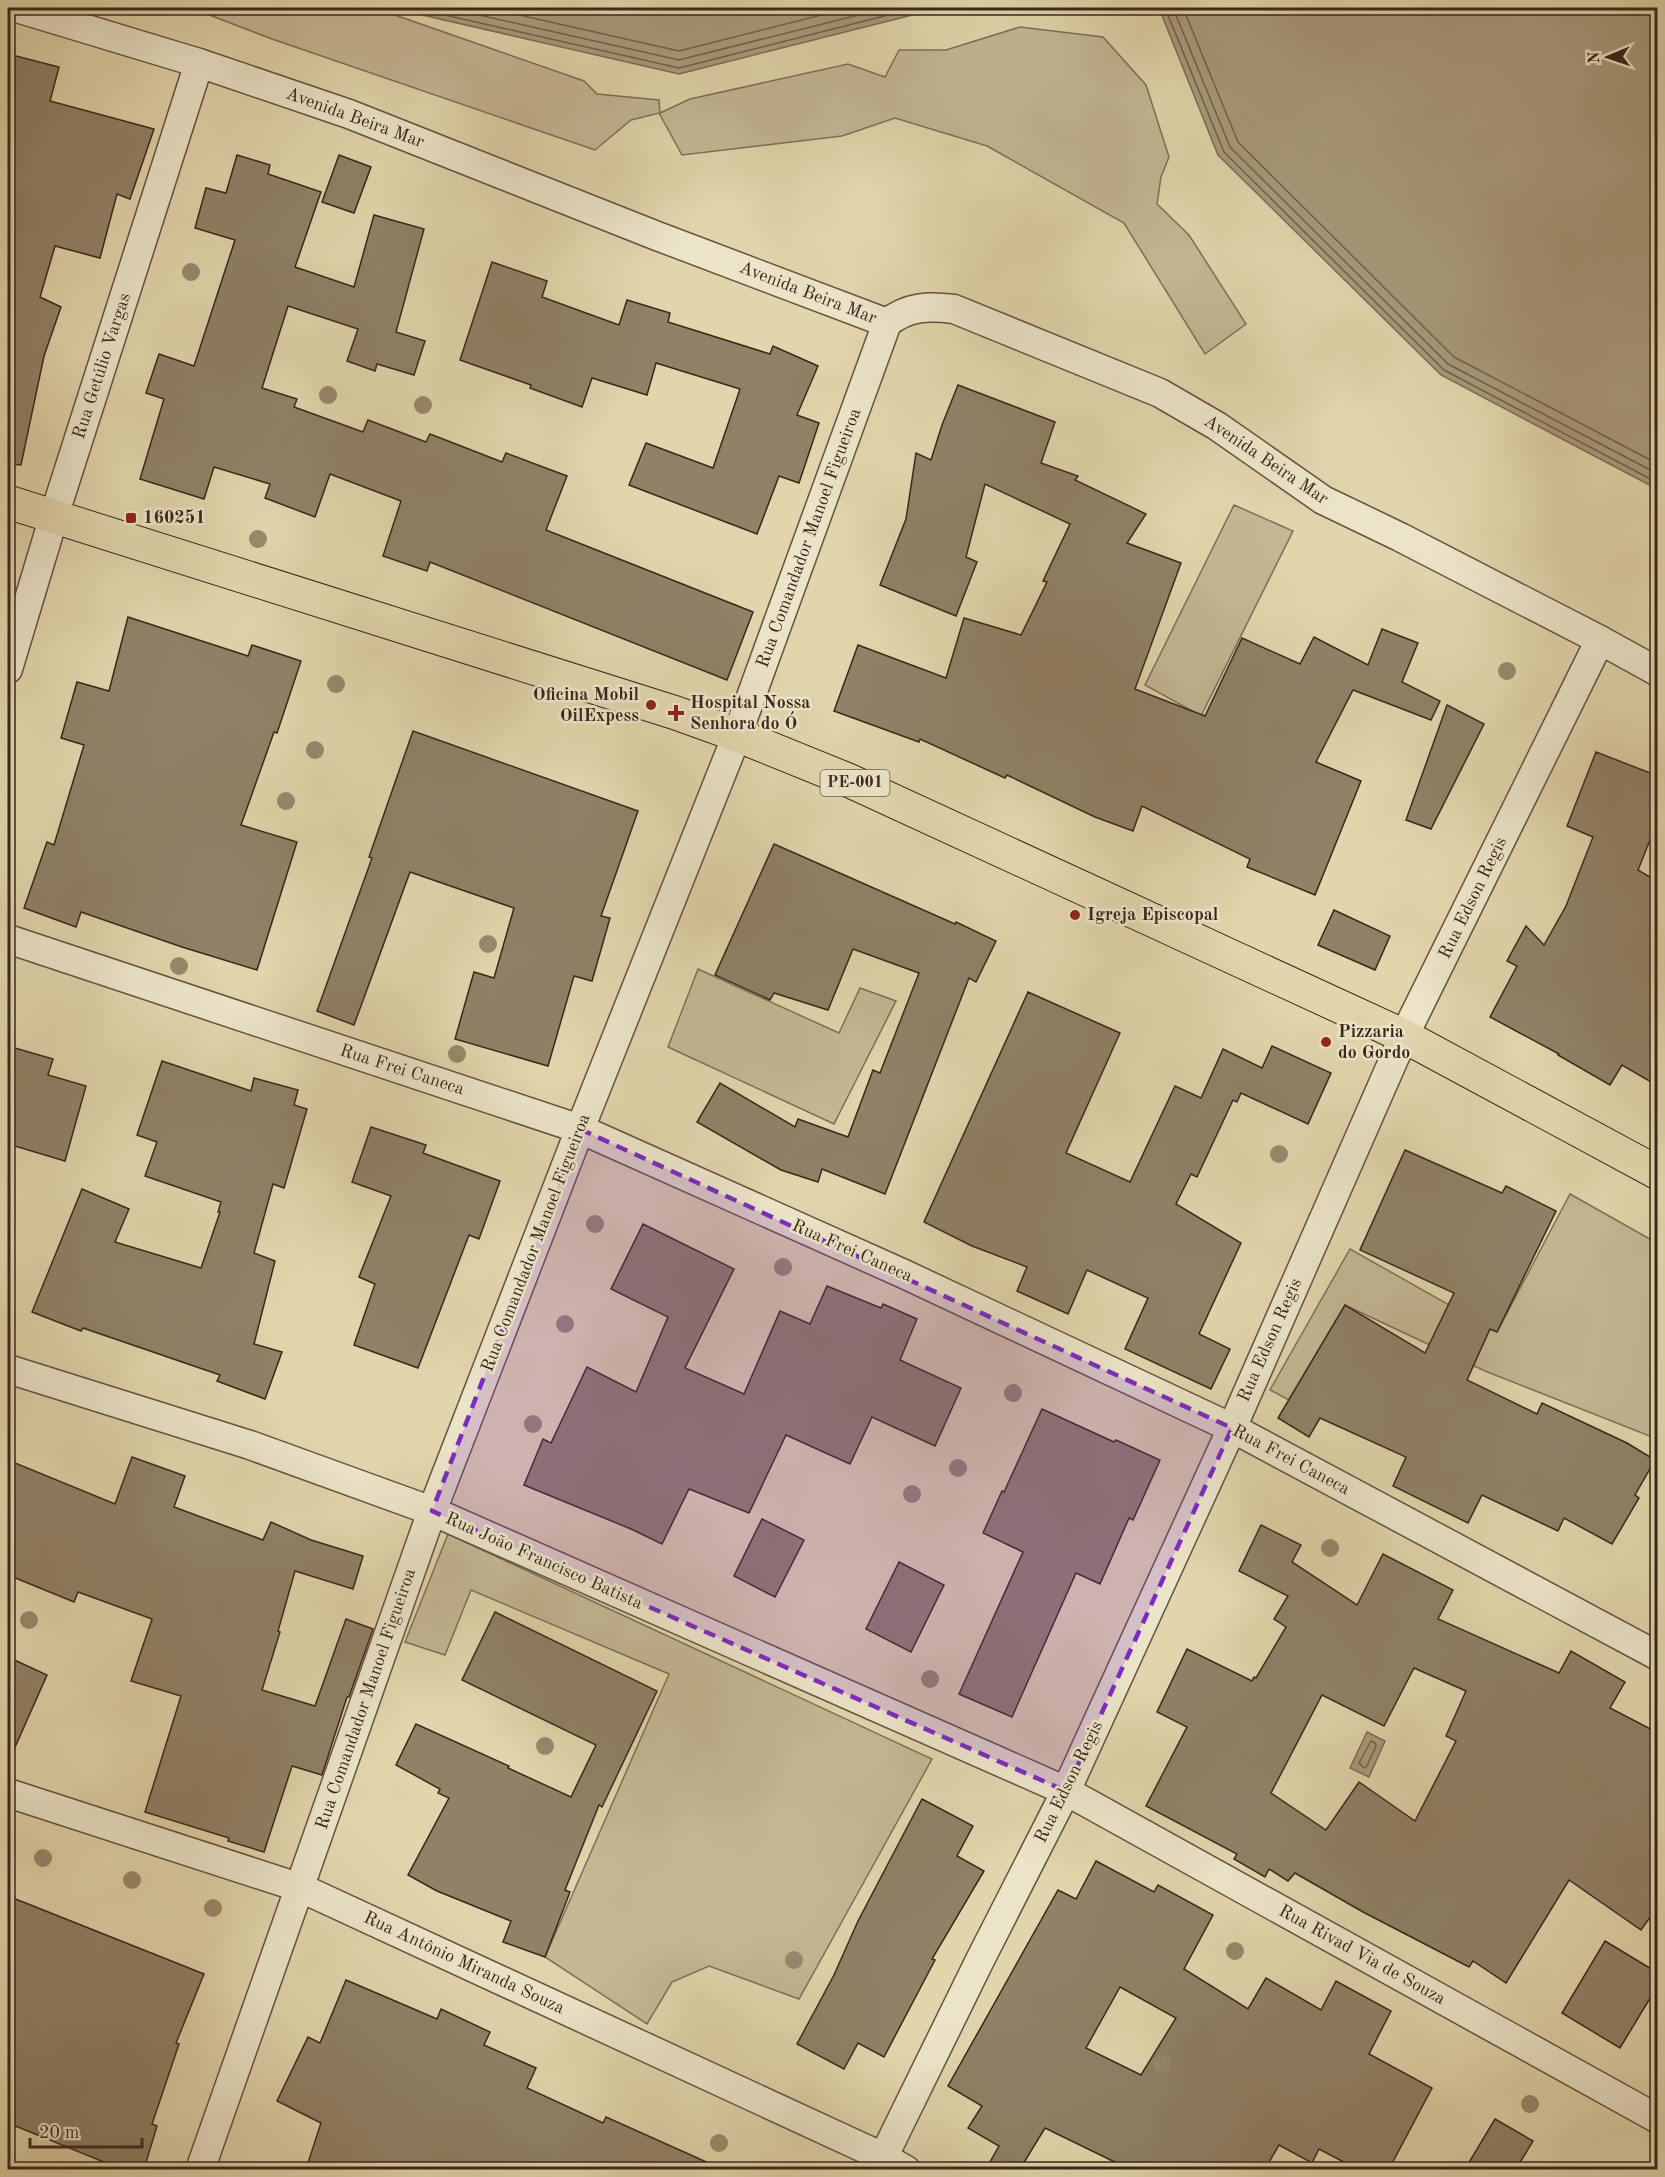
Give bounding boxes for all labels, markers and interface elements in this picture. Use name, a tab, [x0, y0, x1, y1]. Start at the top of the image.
north arrow	[1578, 27, 1638, 87]
text: N	[1587, 50, 1603, 64]
street label: Avenida Beira Mar	[283, 85, 427, 152]
street label: Avenida Beira Mar	[737, 258, 880, 328]
street label: Rua Getúlio Vargas	[70, 291, 134, 441]
street label: Rua Comandador Manoel Figueiroa	[754, 406, 864, 670]
street label: Avenida Beira Mar	[1201, 412, 1332, 509]
place label: 160251	[143, 509, 206, 527]
marker: 160251	[124, 511, 138, 525]
place label: Oficina Mobil OilExpess	[533, 686, 639, 725]
place label: Hospital Nossa Senhora do Ó	[690, 694, 811, 733]
marker: Oficina Mobil OilExpess	[644, 698, 658, 712]
marker: Hospital Nossa Senhora do Ó	[667, 704, 685, 722]
road number: PE-001	[820, 770, 890, 796]
street label: Rua Edson Regis	[1436, 834, 1510, 962]
place label: Igreja Episcopal	[1087, 906, 1219, 924]
marker: Igreja Episcopal	[1068, 908, 1082, 922]
place label: Pizzaria do Gordo	[1338, 1023, 1410, 1062]
marker: Pizzaria do Gordo	[1319, 1035, 1333, 1049]
street label: Rua Frei Caneca	[337, 1041, 467, 1099]
street label: Rua Comandador Manoel Figueiroa	[478, 1111, 594, 1375]
street label: Rua Frei Caneca	[789, 1216, 915, 1286]
street label: Rua Edson Regis	[1235, 1275, 1305, 1405]
street label: Rua Frei Caneca	[1229, 1422, 1353, 1498]
street label: Rua João Francisco Batista	[443, 1509, 645, 1613]
street label: Rua Comandador Manoel Figueiroa	[313, 1566, 419, 1832]
street label: Rua Edson Regis	[1032, 1718, 1106, 1846]
street label: Rua Rivad Via de Souza	[1276, 1902, 1448, 2008]
street label: Rua Antônio Miranda Souza	[361, 1908, 567, 2018]
scale bar	[30, 2111, 142, 2149]
text: 20 m	[39, 2124, 79, 2142]

